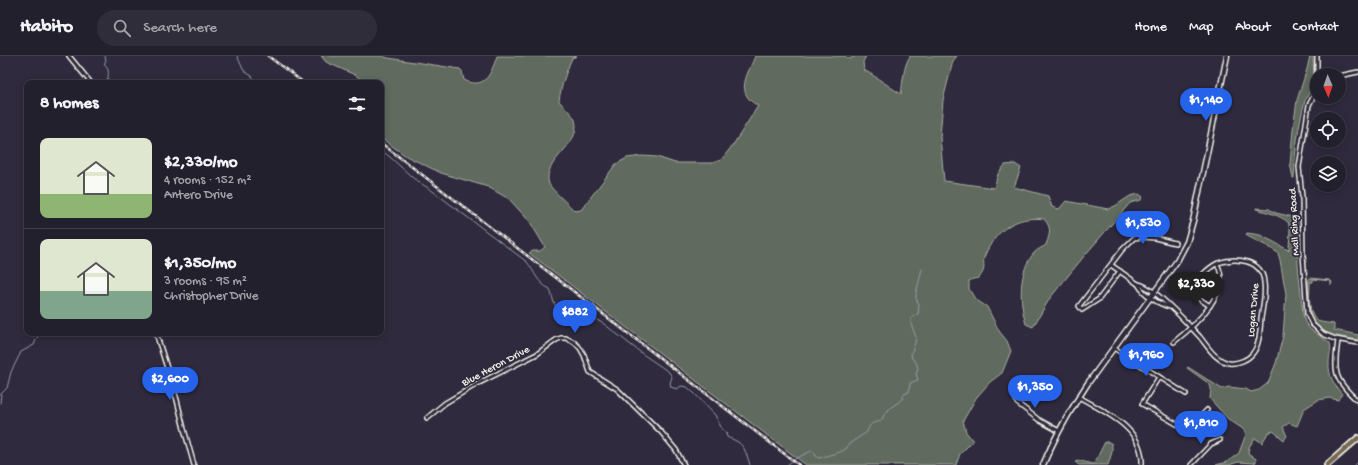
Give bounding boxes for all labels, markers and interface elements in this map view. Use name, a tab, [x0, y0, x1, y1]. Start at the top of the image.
search box	[97, 10, 377, 46]
text: Habito	[20, 16, 73, 39]
icon: search	[111, 17, 133, 39]
text: Search here	[143, 19, 217, 37]
text: Home	[1135, 19, 1167, 36]
text: Map	[1189, 19, 1213, 36]
text: About	[1235, 19, 1271, 36]
text: Contact	[1293, 19, 1338, 36]
north arrow	[1310, 68, 1346, 104]
map controls	[1310, 68, 1346, 192]
pin: $1,140	[1173, 88, 1239, 122]
icon: filters	[346, 93, 368, 115]
text: $1,140	[1189, 93, 1223, 108]
text: 8 homes	[40, 94, 98, 114]
button: locate	[1310, 112, 1346, 148]
text: $2,330/mo	[164, 153, 238, 173]
icon: home	[72, 154, 120, 202]
button: layers	[1310, 156, 1346, 192]
text: 4 rooms · 152 m²	[164, 173, 252, 188]
street label: Mall Ring Road	[1287, 186, 1303, 256]
text: Antero Drive	[164, 188, 233, 203]
pin: $1,530	[1110, 211, 1176, 245]
text: $1,530	[1125, 216, 1161, 231]
text: $1,350/mo	[164, 254, 236, 274]
icon: home	[72, 255, 120, 303]
pin: $2,330	[1163, 272, 1229, 306]
text: 3 rooms · 95 m²	[164, 274, 247, 289]
text: $2,330	[1177, 277, 1215, 292]
street label: Logan Drive	[1246, 282, 1262, 338]
text: Christopher Drive	[164, 289, 258, 304]
pin: $882	[551, 300, 599, 334]
text: $882	[562, 305, 588, 320]
pin: $1,960	[1113, 343, 1179, 377]
street label: Blue Heron Drive	[459, 344, 532, 390]
text: $1,960	[1128, 348, 1164, 363]
pin: $2,600	[137, 367, 203, 401]
text: $2,600	[151, 372, 189, 387]
pin: $1,350	[1002, 375, 1068, 409]
text: $1,350	[1017, 380, 1053, 395]
pin: $1,810	[1168, 411, 1234, 445]
text: $1,810	[1184, 416, 1218, 431]

